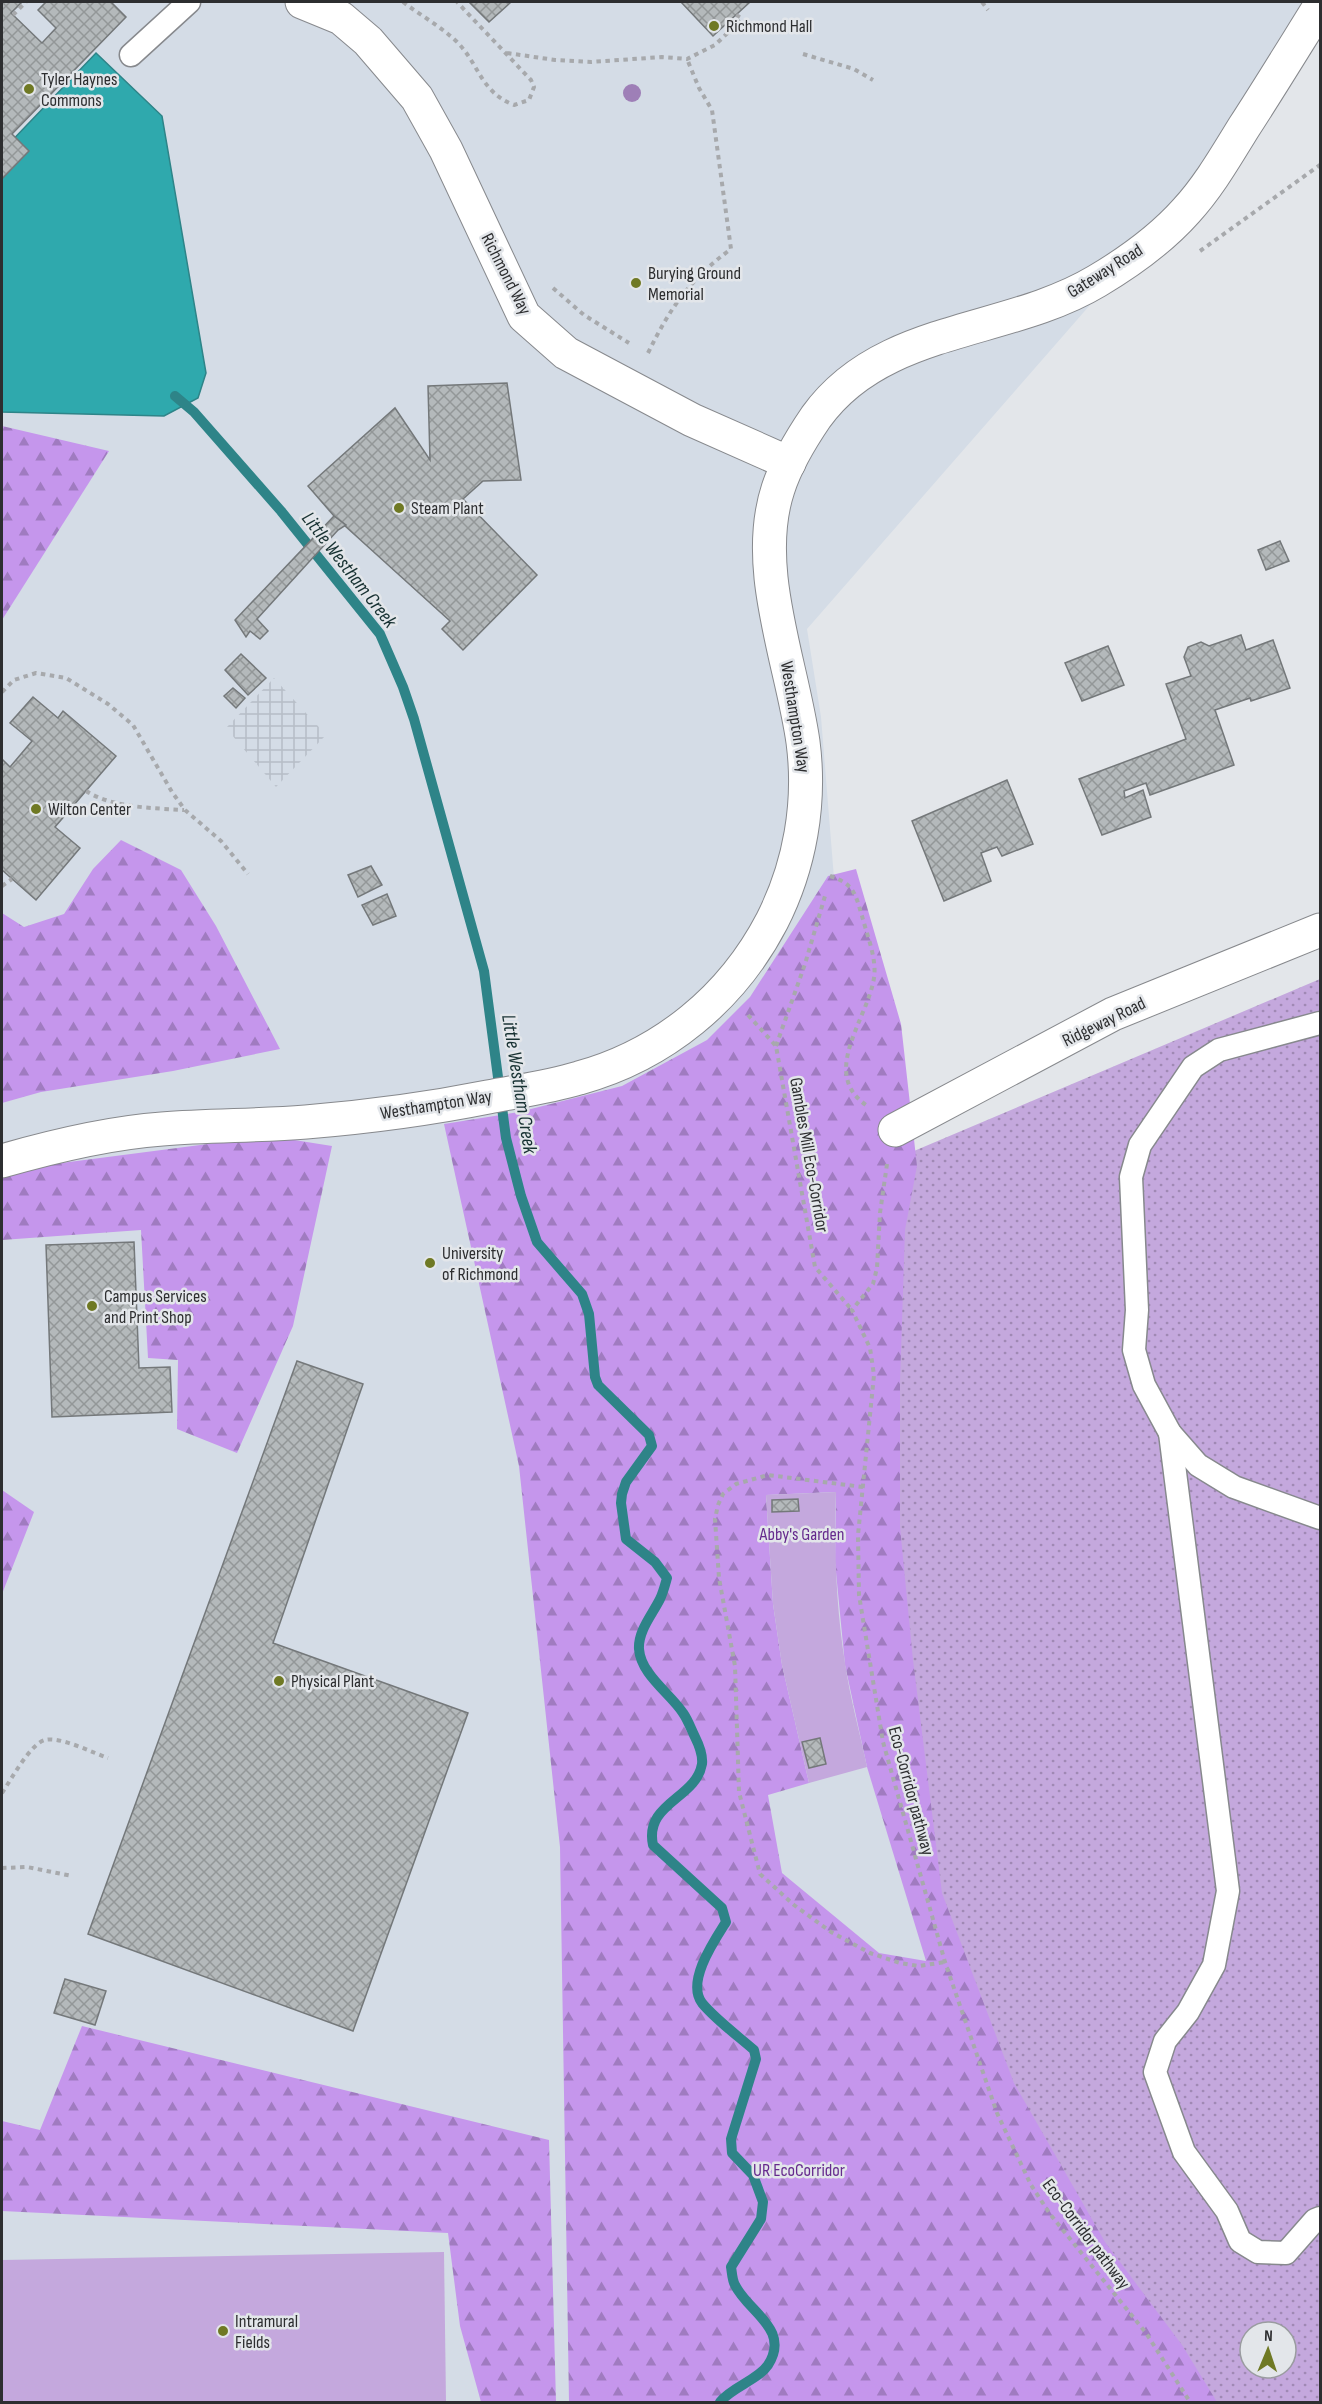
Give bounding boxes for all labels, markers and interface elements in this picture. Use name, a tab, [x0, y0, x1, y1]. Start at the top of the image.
place label: Richmond Hall	[726, 16, 812, 37]
marker: Richmond Hall	[707, 19, 721, 33]
place label: Tyler Haynes Commons	[41, 69, 117, 111]
marker: Tyler Haynes Commons	[22, 82, 36, 96]
street label: Richmond Way	[477, 230, 536, 318]
street label: Gateway Road	[1063, 240, 1147, 302]
place label: Burying Ground Memorial	[648, 263, 741, 305]
marker: Burying Ground Memorial	[629, 276, 643, 290]
place label: Steam Plant	[411, 498, 484, 519]
marker: Steam Plant	[392, 501, 406, 515]
water label: Little Westham Creek	[296, 507, 402, 633]
street label: Westhampton Way	[776, 660, 814, 774]
place label: Wilton Center	[48, 799, 131, 820]
marker: Wilton Center	[29, 802, 43, 816]
street label: Ridgeway Road	[1059, 993, 1149, 1051]
water label: Little Westham Creek	[496, 1013, 542, 1156]
street label: Gambles Mill Eco-Corridor	[785, 1076, 833, 1234]
street label: Westhampton Way	[379, 1086, 493, 1124]
place label: University of Richmond	[442, 1243, 518, 1285]
marker: University of Richmond	[423, 1256, 437, 1270]
place label: Campus Services and Print Shop	[104, 1286, 207, 1328]
marker: Campus Services and Print Shop	[85, 1299, 99, 1313]
park label: Abby's Garden	[759, 1524, 844, 1545]
place label: Physical Plant	[291, 1671, 375, 1692]
marker: Physical Plant	[272, 1674, 286, 1688]
street label: Eco-Corridor pathway	[884, 1724, 938, 1858]
park label: UR EcoCorridor	[753, 2160, 845, 2181]
street label: Eco-Corridor pathway	[1038, 2175, 1134, 2293]
place label: Intramural Fields	[235, 2311, 298, 2353]
north arrow	[1238, 2320, 1298, 2380]
marker: Intramural Fields	[216, 2324, 230, 2338]
text: N	[1264, 2327, 1273, 2346]

